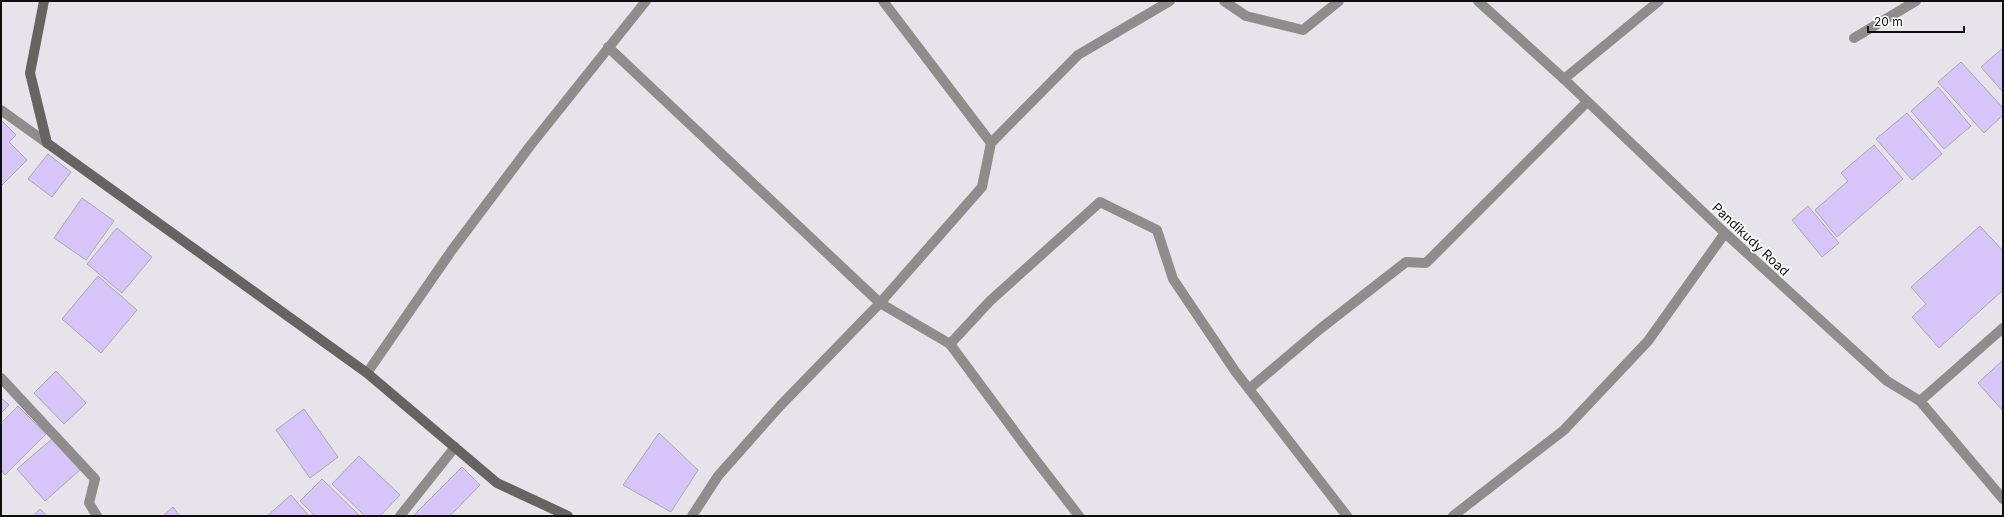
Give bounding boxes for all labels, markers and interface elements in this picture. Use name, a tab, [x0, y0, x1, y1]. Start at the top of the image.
scale bar	[1868, 8, 1964, 34]
text: 20 m	[1874, 14, 1903, 29]
street label: Pandikudy Road	[1709, 199, 1793, 279]

